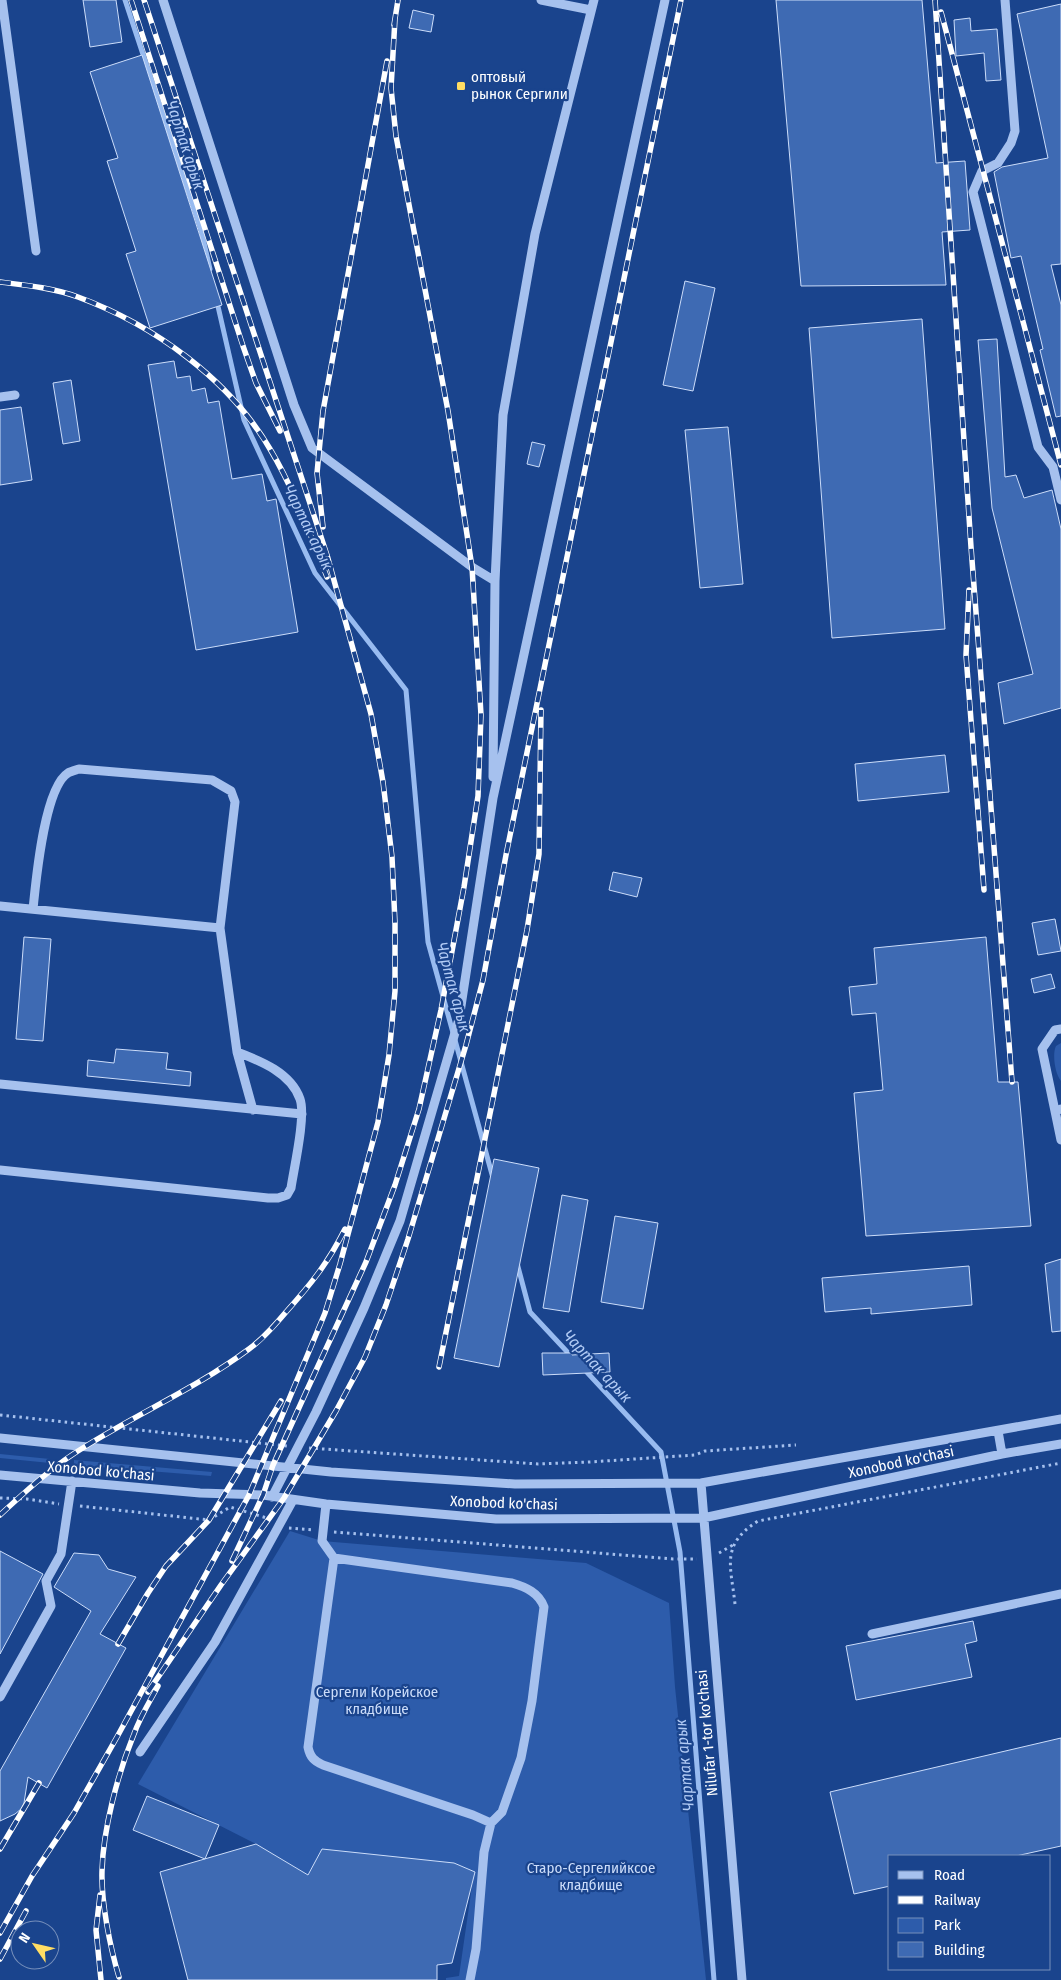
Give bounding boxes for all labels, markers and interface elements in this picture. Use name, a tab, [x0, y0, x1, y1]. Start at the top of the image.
place label: оптовый рынок Сергили	[471, 68, 568, 103]
marker: оптовый рынок Сергили	[455, 80, 467, 92]
water label: Чартак арык	[162, 98, 209, 192]
water label: Чартак арык	[280, 481, 337, 573]
water label: Чартак арык	[432, 940, 475, 1034]
water label: Чартак арык	[559, 1326, 636, 1407]
street label: Xonobod ko'chasi	[847, 1442, 955, 1482]
street label: Xonobod ko'chasi	[47, 1457, 155, 1485]
street label: Xonobod ko'chasi	[450, 1492, 558, 1514]
street label: Nilufar 1-tor ko'chasi	[693, 1669, 721, 1797]
park label: Сергели Корейское кладбище	[316, 1683, 438, 1718]
water label: Чартак арык	[671, 1718, 698, 1812]
legend	[888, 1855, 1051, 1970]
park label: Старо-Сергелийксое кладбище	[527, 1859, 655, 1894]
text: Road	[934, 1866, 965, 1884]
text: Railway	[934, 1891, 981, 1909]
text: Park	[934, 1916, 961, 1934]
north arrow	[10, 1920, 60, 1970]
text: N	[15, 1930, 34, 1946]
text: Building	[934, 1941, 985, 1959]

